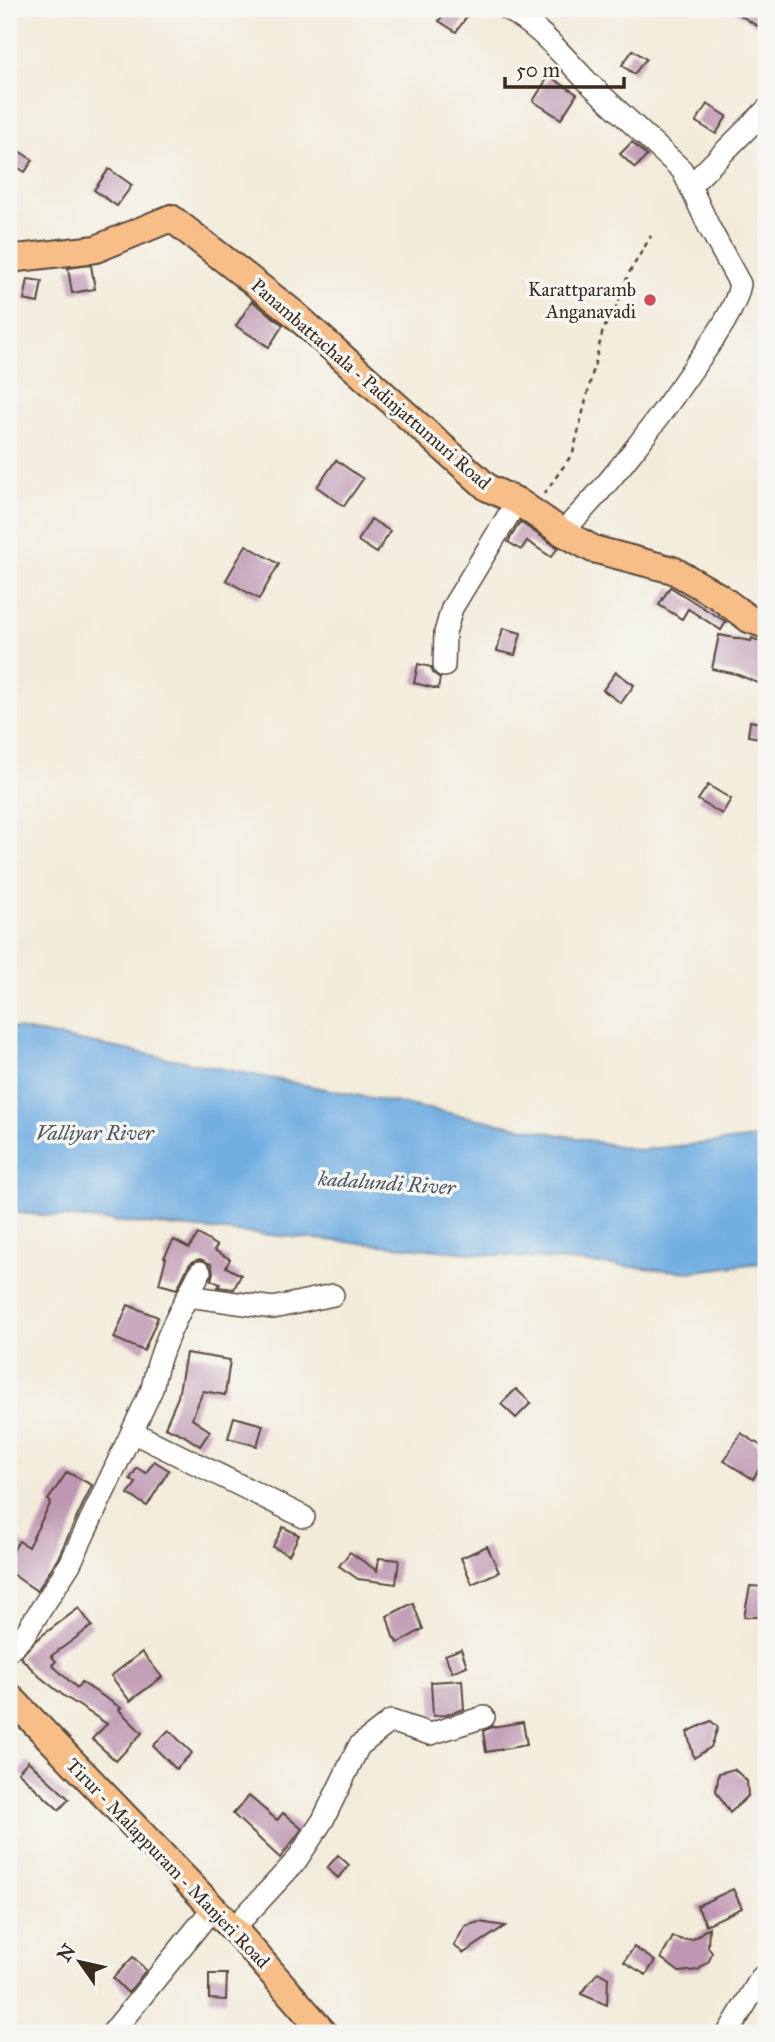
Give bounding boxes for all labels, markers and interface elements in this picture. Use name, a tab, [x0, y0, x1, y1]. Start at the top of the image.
scale bar	[505, 46, 624, 90]
text: 50 m	[516, 57, 561, 83]
street label: Panambattachala - Padinjattumuri Road	[247, 274, 496, 495]
place label: Karattparamb Anganavadi	[528, 278, 636, 324]
marker: Karattparamb Anganavadi	[642, 292, 658, 308]
water label: Valliyar River	[36, 1120, 155, 1146]
water label: kadalundi River	[317, 1165, 458, 1201]
street label: Tirur - Malappuram - Manjeri Road	[61, 1753, 275, 1973]
north arrow	[46, 1926, 116, 1996]
text: N	[52, 1940, 80, 1966]

